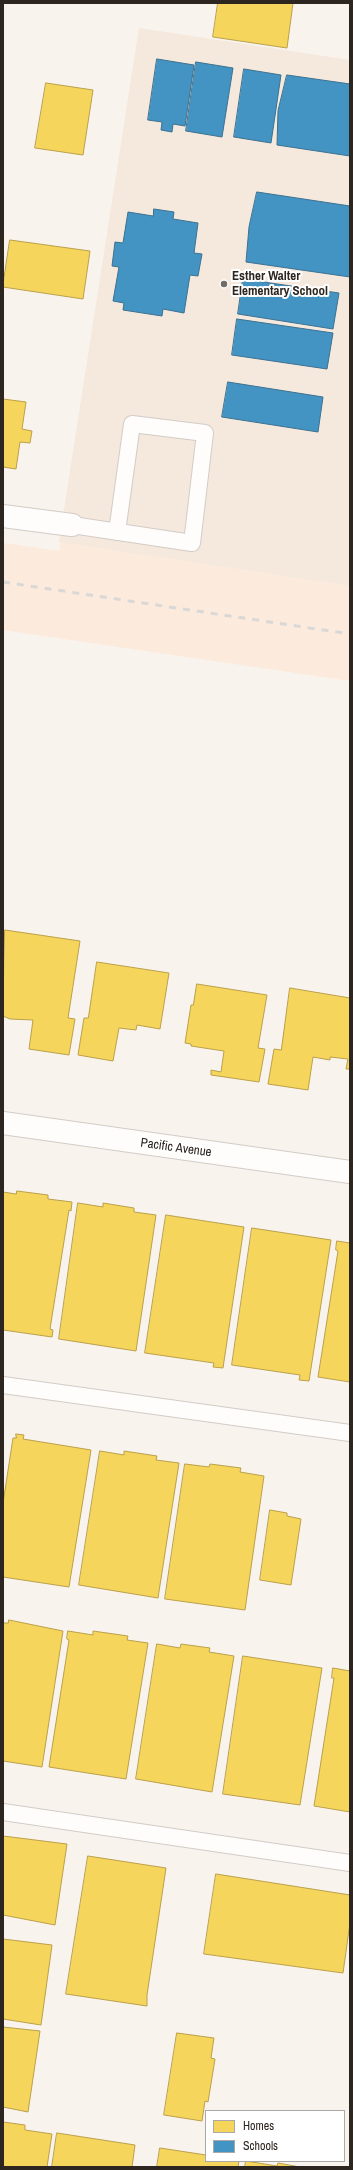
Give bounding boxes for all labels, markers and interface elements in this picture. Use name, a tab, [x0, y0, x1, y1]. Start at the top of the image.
place label: Esther Walter Elementary School	[232, 269, 328, 300]
marker: Esther Walter Elementary School	[219, 279, 229, 289]
street label: Pacific Avenue	[139, 1135, 213, 1161]
legend	[205, 2110, 345, 2162]
text: Homes	[243, 2118, 274, 2134]
text: Schools	[243, 2138, 278, 2154]

